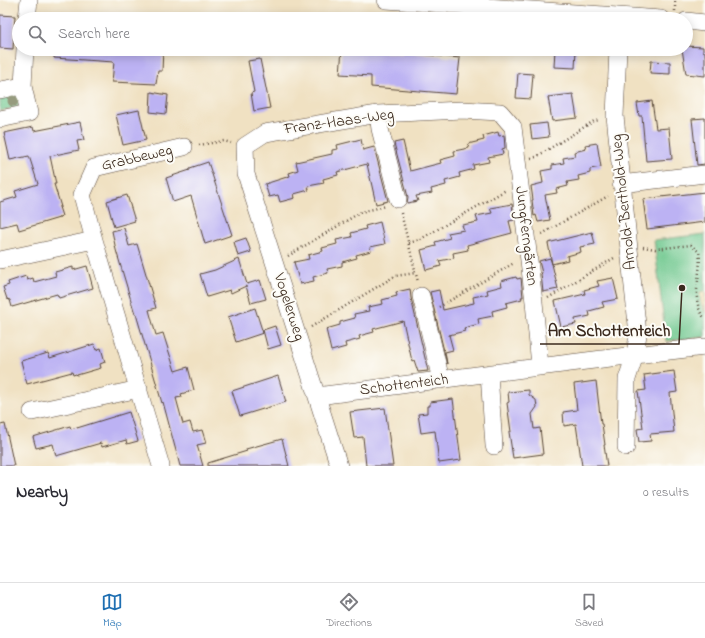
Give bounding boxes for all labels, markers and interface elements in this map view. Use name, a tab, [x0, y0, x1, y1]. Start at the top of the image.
search box	[12, 12, 693, 56]
icon: search	[26, 23, 48, 45]
text: Search here	[58, 23, 130, 45]
street label: Franz-Haas-Weg	[281, 102, 396, 142]
street label: Arnold-Berthold-Weg	[605, 133, 643, 271]
street label: Grabbeweg	[99, 138, 175, 178]
street label: Jungferngärten	[508, 185, 544, 287]
street label: Vogelerweg	[266, 269, 311, 344]
callout: Am Schottenteich	[540, 315, 679, 344]
text: Am Schottenteich	[548, 319, 670, 344]
street label: Schottenteich	[358, 368, 450, 402]
text: Nearby	[16, 480, 68, 505]
text: 0 results	[643, 483, 689, 502]
tab: Map	[101, 591, 123, 631]
tab: Directions	[326, 591, 372, 631]
tab: Saved	[575, 591, 604, 631]

